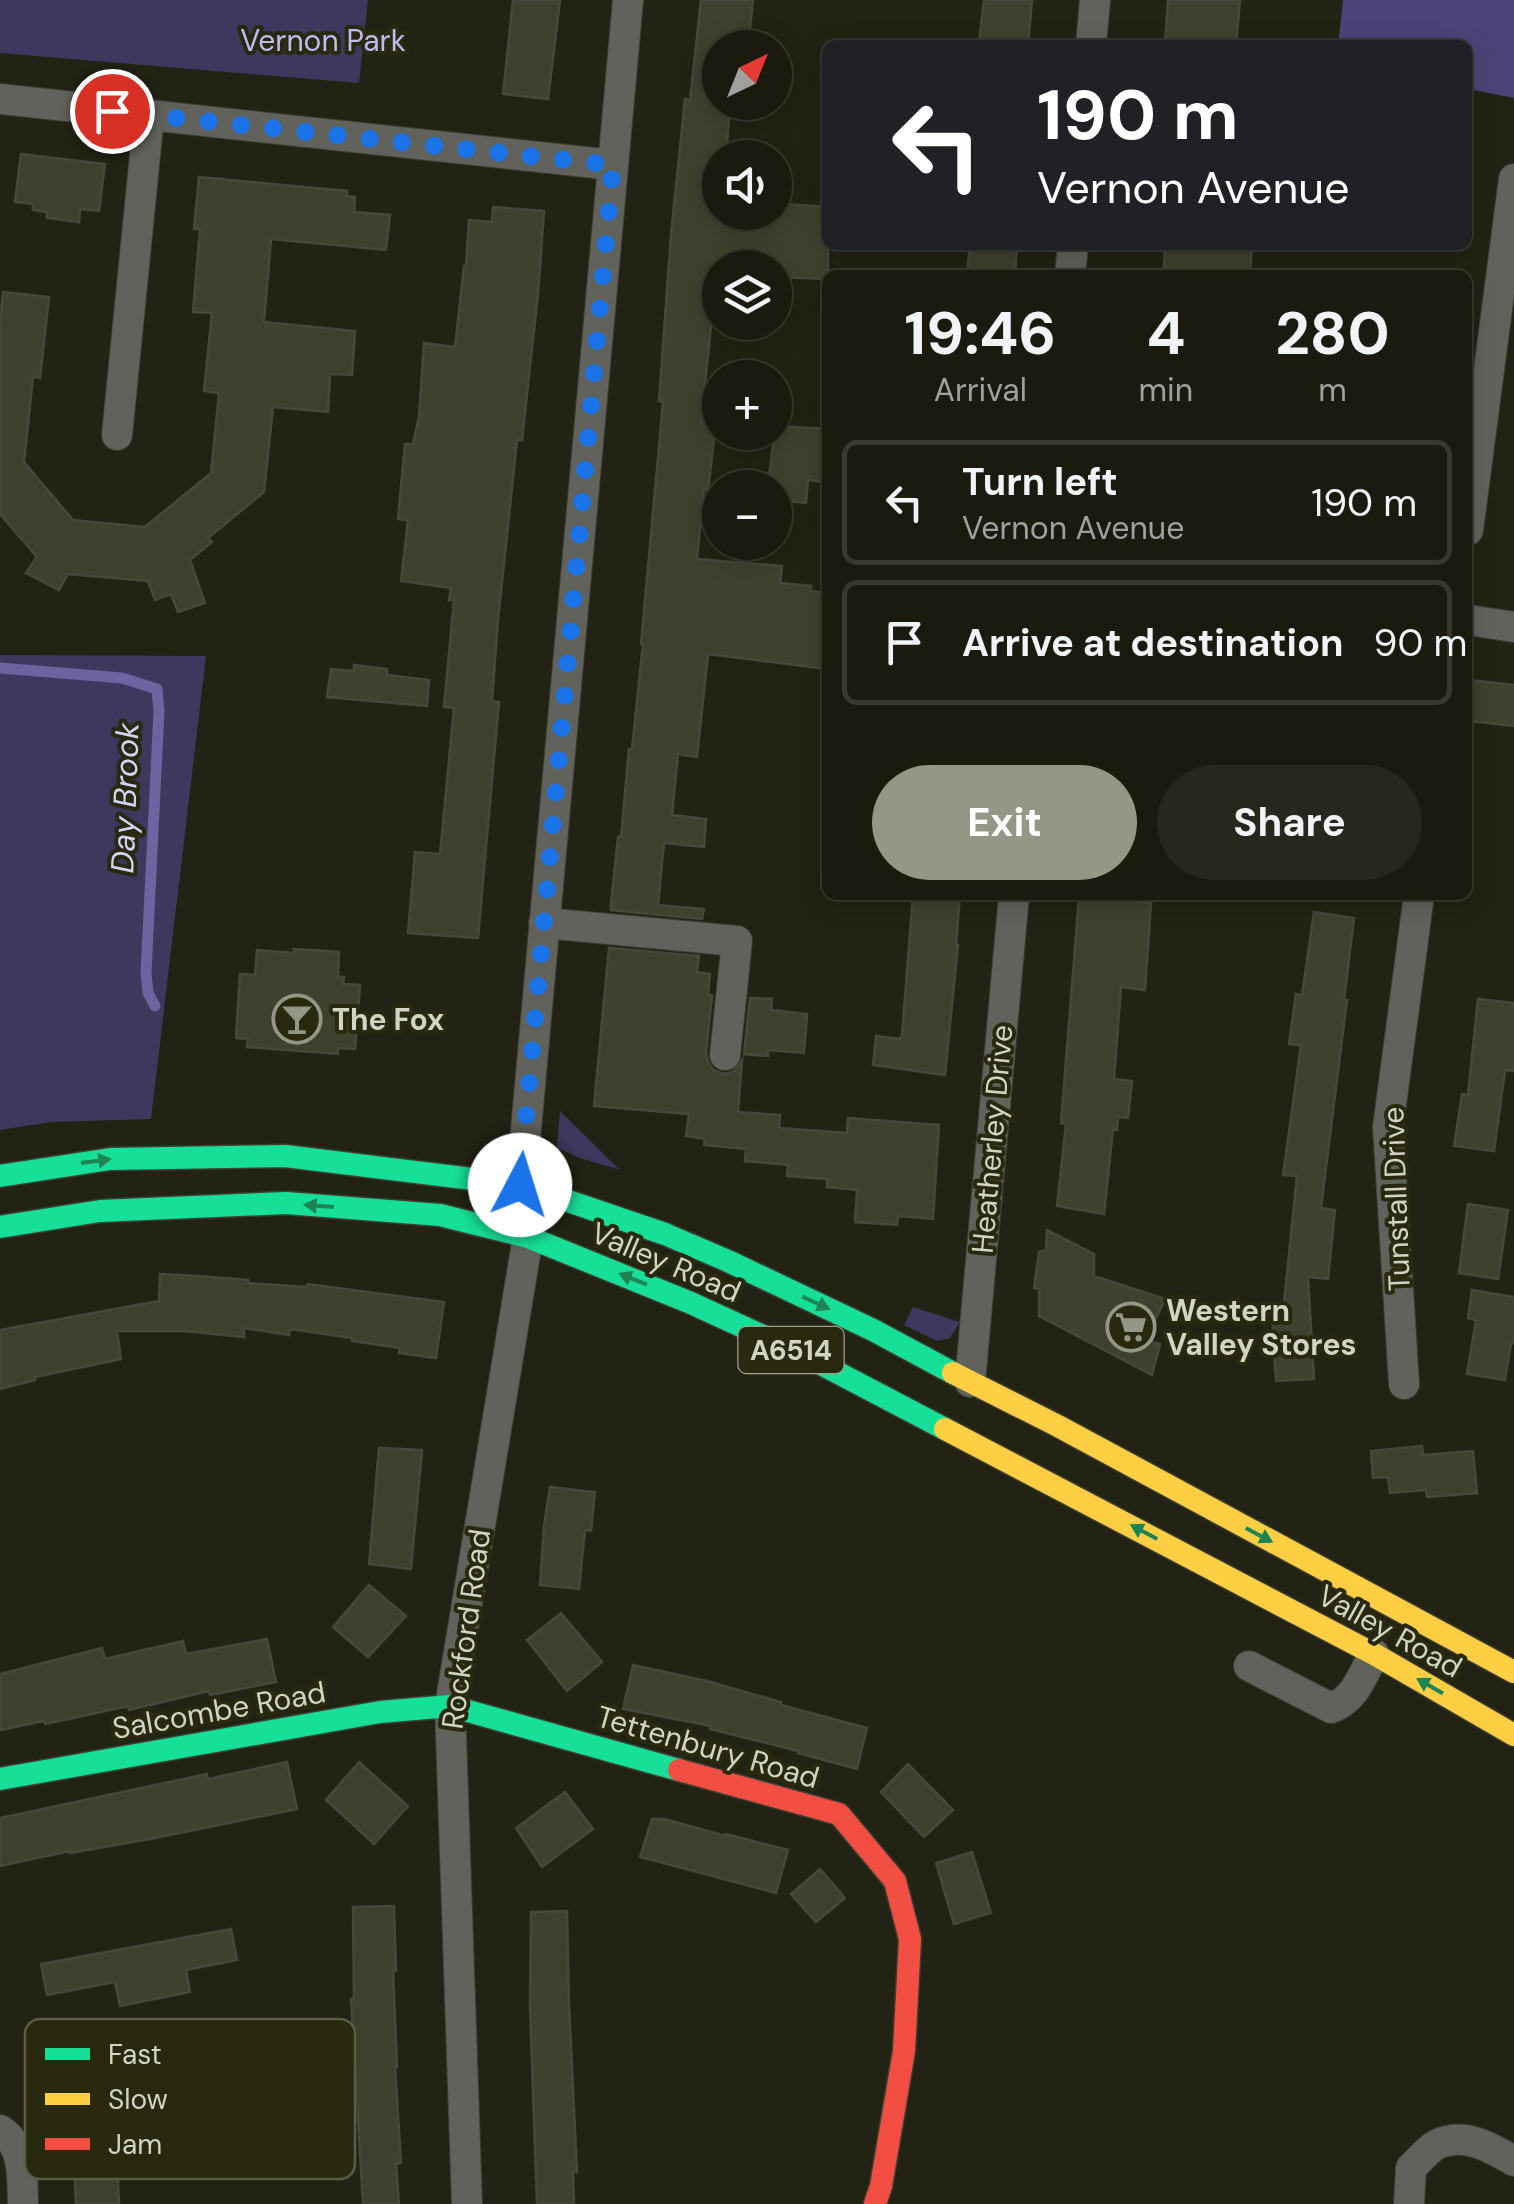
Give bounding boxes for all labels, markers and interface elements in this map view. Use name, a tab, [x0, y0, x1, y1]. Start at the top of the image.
park label: Vernon Park	[240, 21, 406, 60]
north arrow	[702, 30, 792, 120]
map controls	[702, 30, 792, 560]
pin	[70, 69, 155, 154]
text: 190 m	[1037, 70, 1239, 161]
icon: left	[872, 80, 1002, 210]
icon: arrive	[85, 84, 140, 139]
button: sound	[702, 140, 792, 230]
text: Vernon Avenue	[1037, 158, 1350, 217]
button: layers	[702, 250, 792, 340]
text: 19:46	[904, 294, 1056, 373]
text: 4	[1146, 294, 1185, 373]
text: 280	[1275, 294, 1390, 373]
button: +	[702, 360, 792, 450]
text: Arrival	[934, 369, 1027, 411]
text: min	[1139, 369, 1193, 411]
text: m	[1318, 369, 1347, 411]
text: Turn left	[962, 457, 1118, 507]
button: −	[702, 470, 792, 560]
icon: left	[877, 475, 932, 530]
text: 190 m	[1311, 478, 1417, 528]
text: Vernon Avenue	[962, 507, 1184, 549]
icon: arrive	[877, 615, 932, 670]
text: Arrive at destination	[962, 618, 1344, 668]
text: 90 m	[1374, 618, 1467, 668]
water label: Day Brook	[101, 721, 149, 874]
button: Exit	[872, 765, 1137, 880]
button: Share	[1157, 765, 1422, 880]
bar icon: The Fox	[271, 993, 323, 1045]
place label: The Fox	[332, 1000, 444, 1039]
street label: Heatherley Drive	[963, 1023, 1021, 1255]
street label: Tunstall Drive	[1373, 1106, 1419, 1292]
position arrow	[468, 1133, 572, 1237]
one-way arrow	[81, 1153, 113, 1169]
one-way arrow	[303, 1198, 335, 1214]
street label: Valley Road	[585, 1213, 747, 1311]
one-way arrow	[618, 1271, 648, 1287]
place label: Western Valley Stores	[1166, 1291, 1356, 1364]
one-way arrow	[802, 1294, 831, 1311]
supermarket icon: Western Valley Stores	[1105, 1301, 1157, 1353]
road number: A6514	[738, 1327, 844, 1373]
one-way arrow	[1129, 1524, 1158, 1541]
street label: Rockford Road	[433, 1526, 499, 1732]
one-way arrow	[1245, 1526, 1274, 1543]
street label: Valley Road	[1311, 1575, 1469, 1687]
street label: Salcombe Road	[109, 1672, 329, 1748]
one-way arrow	[1416, 1678, 1444, 1696]
street label: Tettenbury Road	[592, 1697, 824, 1797]
legend	[25, 2019, 355, 2179]
text: Fast	[108, 2036, 162, 2073]
text: Slow	[108, 2081, 168, 2118]
text: Jam	[108, 2126, 162, 2163]

